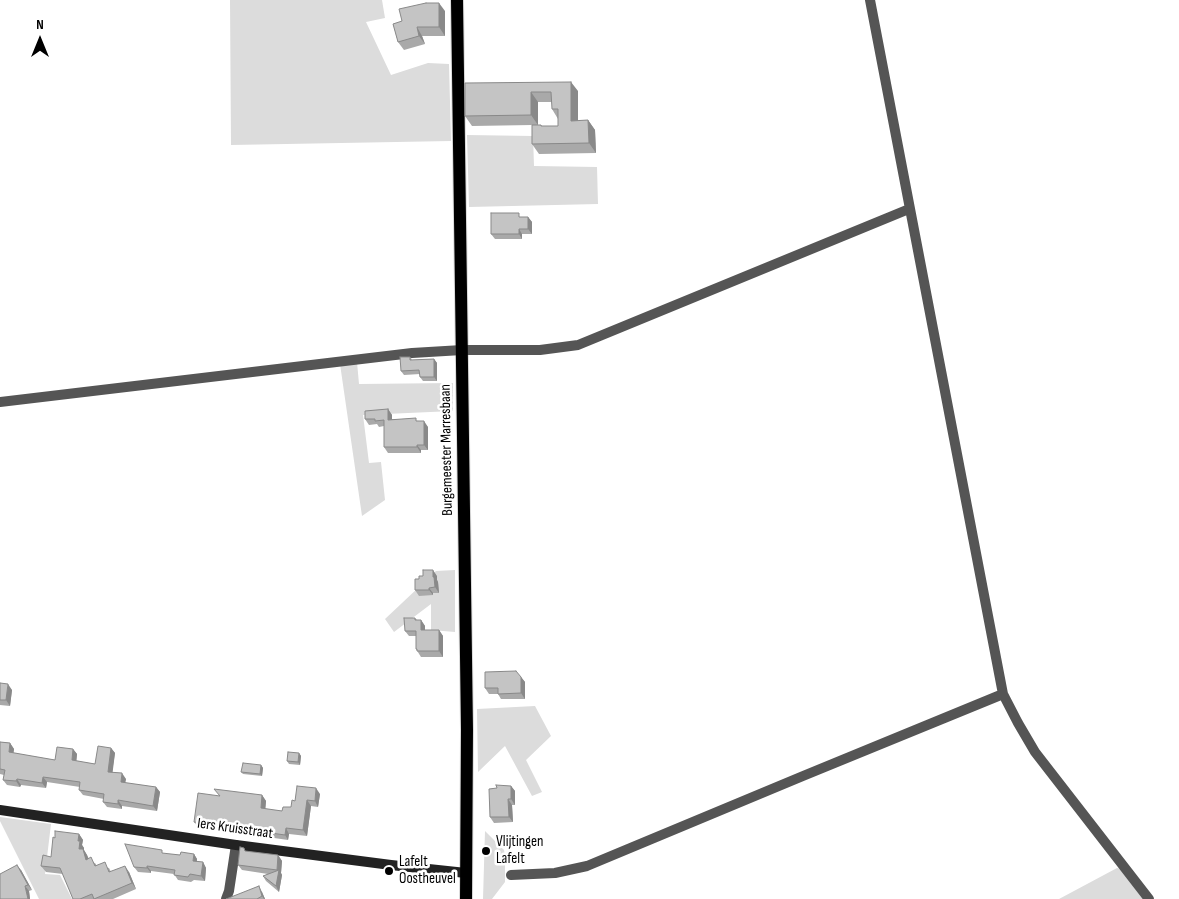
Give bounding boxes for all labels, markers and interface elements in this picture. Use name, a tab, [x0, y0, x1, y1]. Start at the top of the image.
north arrow	[15, 15, 65, 65]
text: N	[36, 16, 44, 33]
street label: Burgemeester Marresbaan	[437, 384, 457, 516]
street label: Iers Kruisstraat	[196, 815, 274, 843]
place label: Vlijtingen Lafelt	[496, 833, 543, 868]
marker: Vlijtingen Lafelt	[480, 845, 492, 857]
place label: Lafelt Oostheuvel	[399, 853, 456, 888]
marker: Lafelt Oostheuvel	[383, 865, 395, 877]

